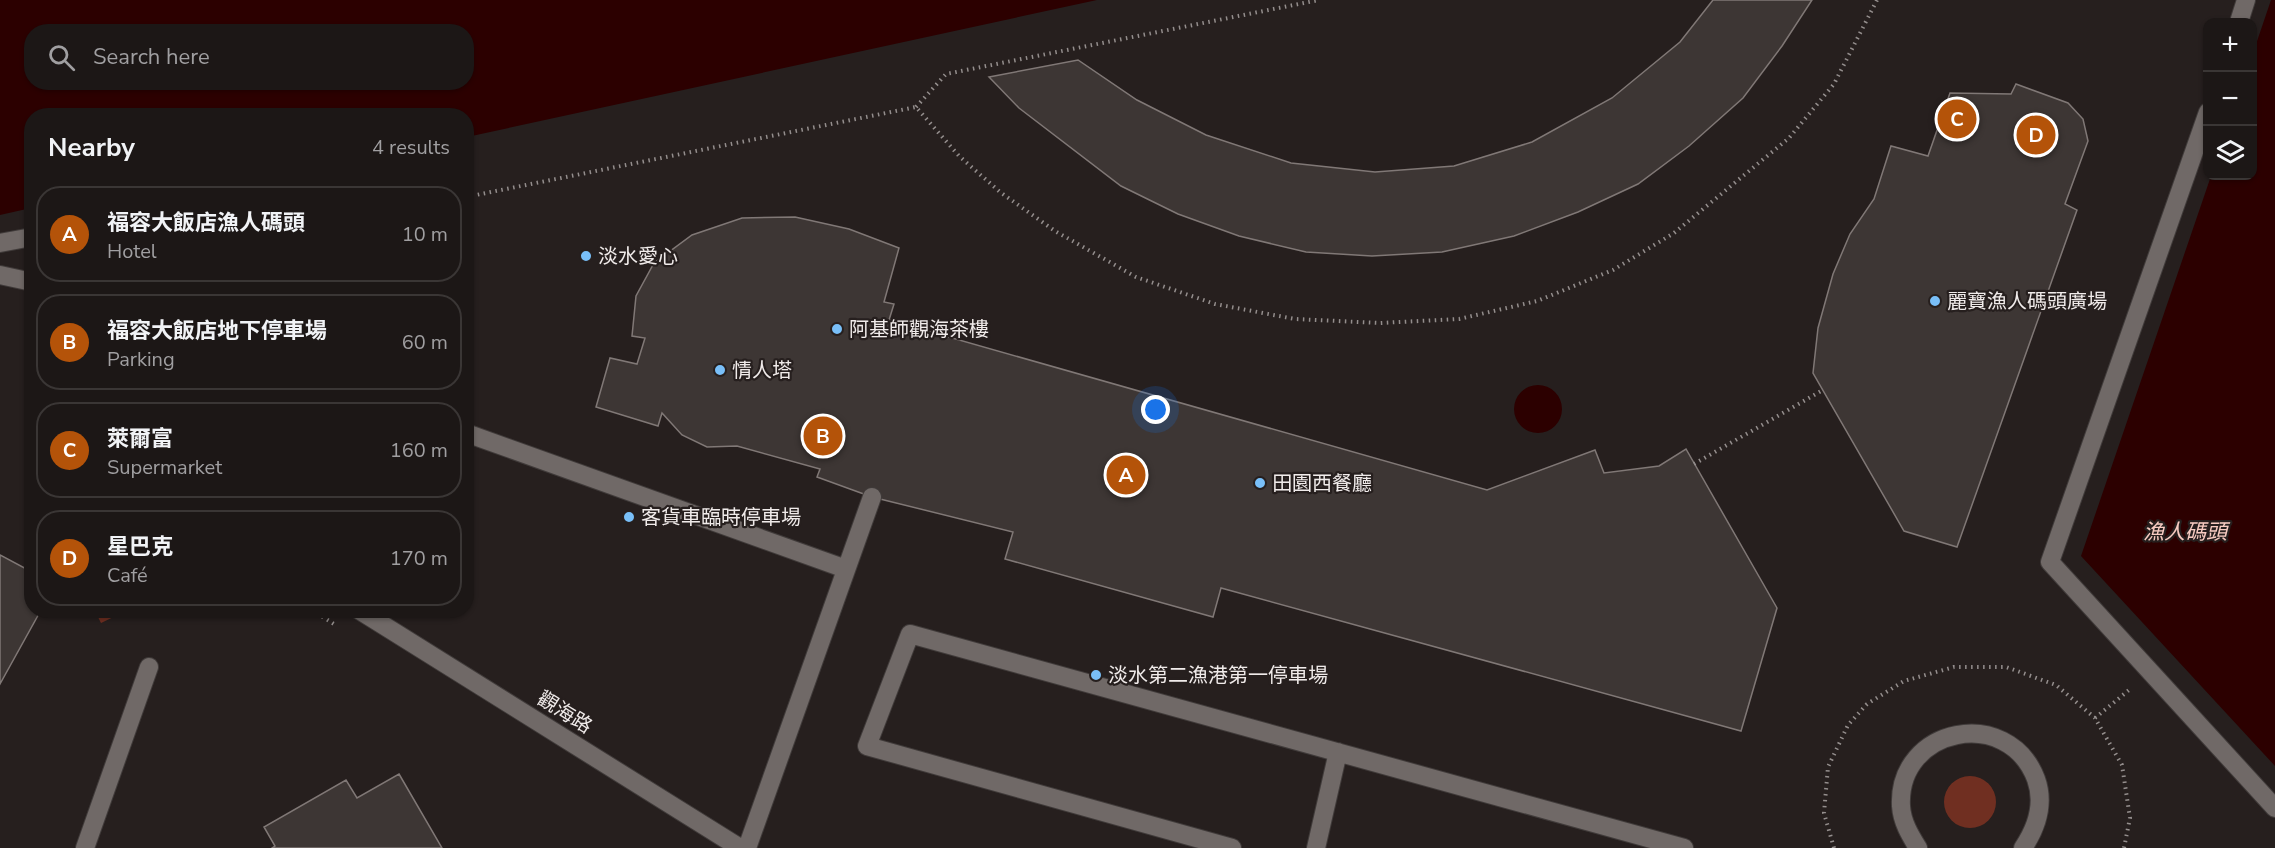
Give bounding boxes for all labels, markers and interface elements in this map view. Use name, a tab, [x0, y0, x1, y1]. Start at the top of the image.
map controls	[2203, 18, 2257, 180]
button: +	[2203, 18, 2257, 72]
search box	[24, 24, 474, 90]
icon: search	[45, 41, 78, 74]
text: Search here	[93, 42, 210, 72]
button: −	[2203, 72, 2257, 126]
pin: C	[1938, 96, 1976, 142]
pin: D	[2016, 112, 2056, 158]
button: layers	[2203, 126, 2257, 180]
text: Nearby	[48, 130, 135, 165]
text: 4 results	[372, 134, 450, 161]
text: 福容大飯店漁人碼頭	[107, 208, 305, 238]
text: A	[62, 221, 77, 248]
text: 10 m	[402, 221, 448, 248]
text: Hotel	[107, 238, 157, 265]
place label: 淡水愛心	[598, 243, 678, 270]
marker: 淡水愛心	[579, 249, 593, 263]
place label: 麗寶漁人碼頭廣場	[1947, 288, 2107, 315]
marker: 麗寶漁人碼頭廣場	[1928, 294, 1942, 308]
text: 福容大飯店地下停車場	[107, 316, 327, 346]
place label: 阿基師觀海茶樓	[849, 316, 989, 343]
marker: 阿基師觀海茶樓	[830, 322, 844, 336]
text: B	[63, 329, 76, 356]
text: 60 m	[402, 329, 448, 356]
text: Parking	[107, 346, 175, 373]
place label: 情人塔	[732, 357, 792, 384]
marker: 情人塔	[713, 363, 727, 377]
your location	[1141, 395, 1170, 424]
pin: B	[804, 414, 842, 458]
text: 萊爾富	[107, 424, 173, 454]
text: C	[63, 437, 76, 464]
text: 160 m	[390, 437, 448, 464]
pin: A	[1106, 452, 1146, 498]
text: Supermarket	[107, 454, 222, 481]
place label: 田園西餐廳	[1272, 470, 1372, 497]
marker: 田園西餐廳	[1253, 476, 1267, 490]
place label: 客貨車臨時停車場	[641, 504, 801, 531]
marker: 客貨車臨時停車場	[622, 510, 636, 524]
water label: 漁人碼頭	[2143, 518, 2231, 546]
text: 星巴克	[107, 532, 173, 562]
text: D	[62, 545, 77, 572]
text: 170 m	[390, 545, 448, 572]
text: Café	[107, 562, 148, 589]
place label: 淡水第二漁港第一停車場	[1108, 662, 1328, 689]
marker: 淡水第二漁港第一停車場	[1089, 668, 1103, 682]
street label: 觀海路	[532, 685, 597, 740]

